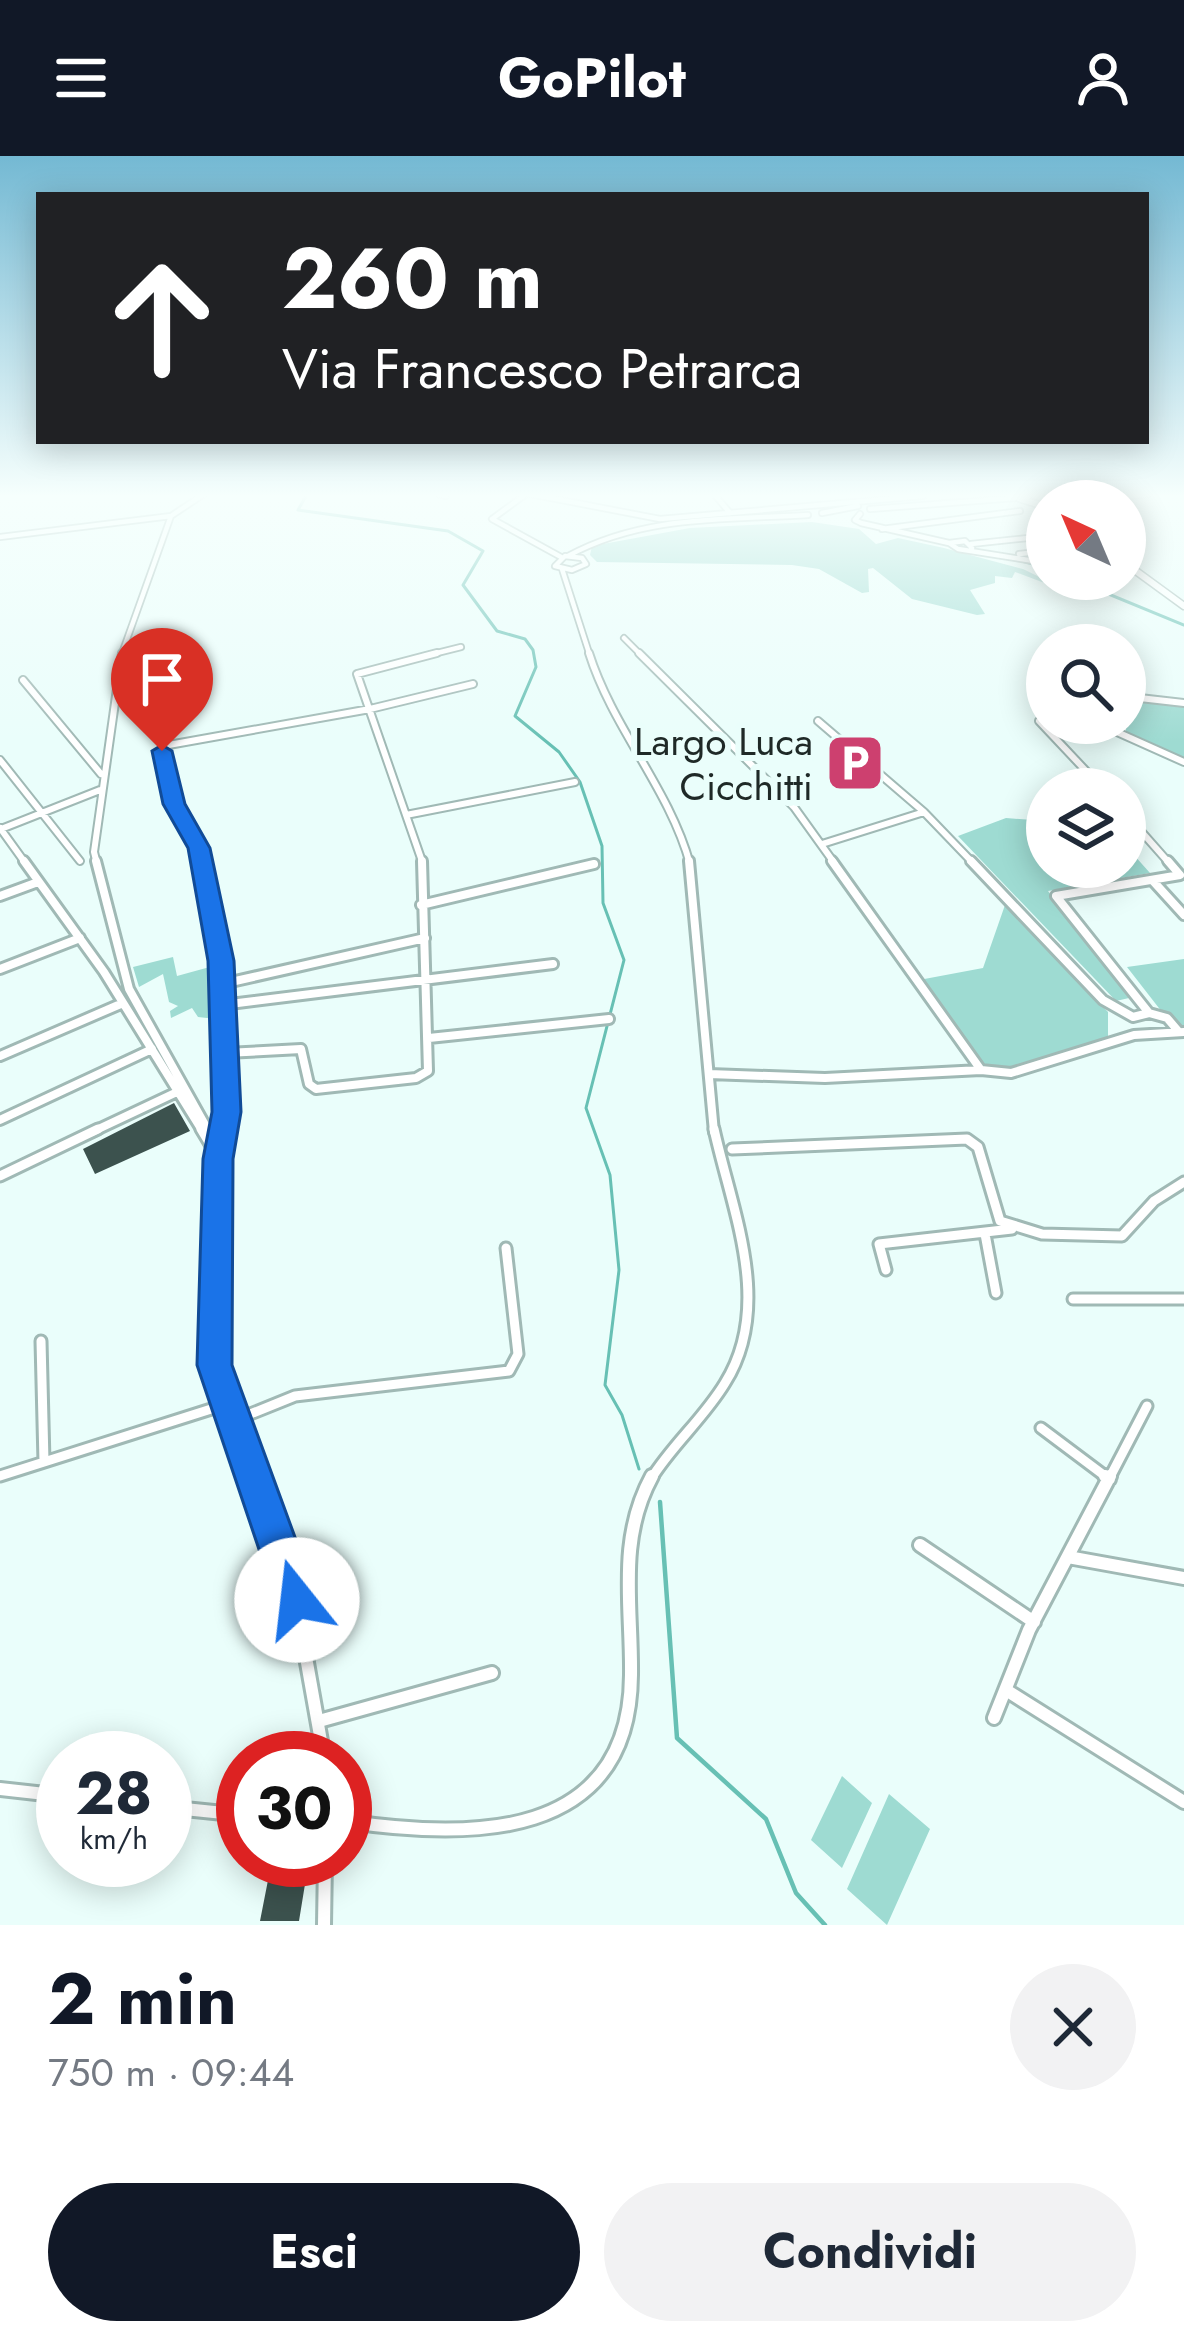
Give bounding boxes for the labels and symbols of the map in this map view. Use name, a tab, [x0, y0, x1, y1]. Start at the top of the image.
north arrow	[1026, 480, 1146, 600]
pin	[111, 628, 213, 751]
place label: Largo Luca Cicchitti	[634, 713, 813, 815]
parking icon: Largo Luca Cicchitti	[824, 732, 886, 794]
position arrow	[234, 1537, 360, 1663]
speed limit sign: 30	[216, 1731, 372, 1887]

